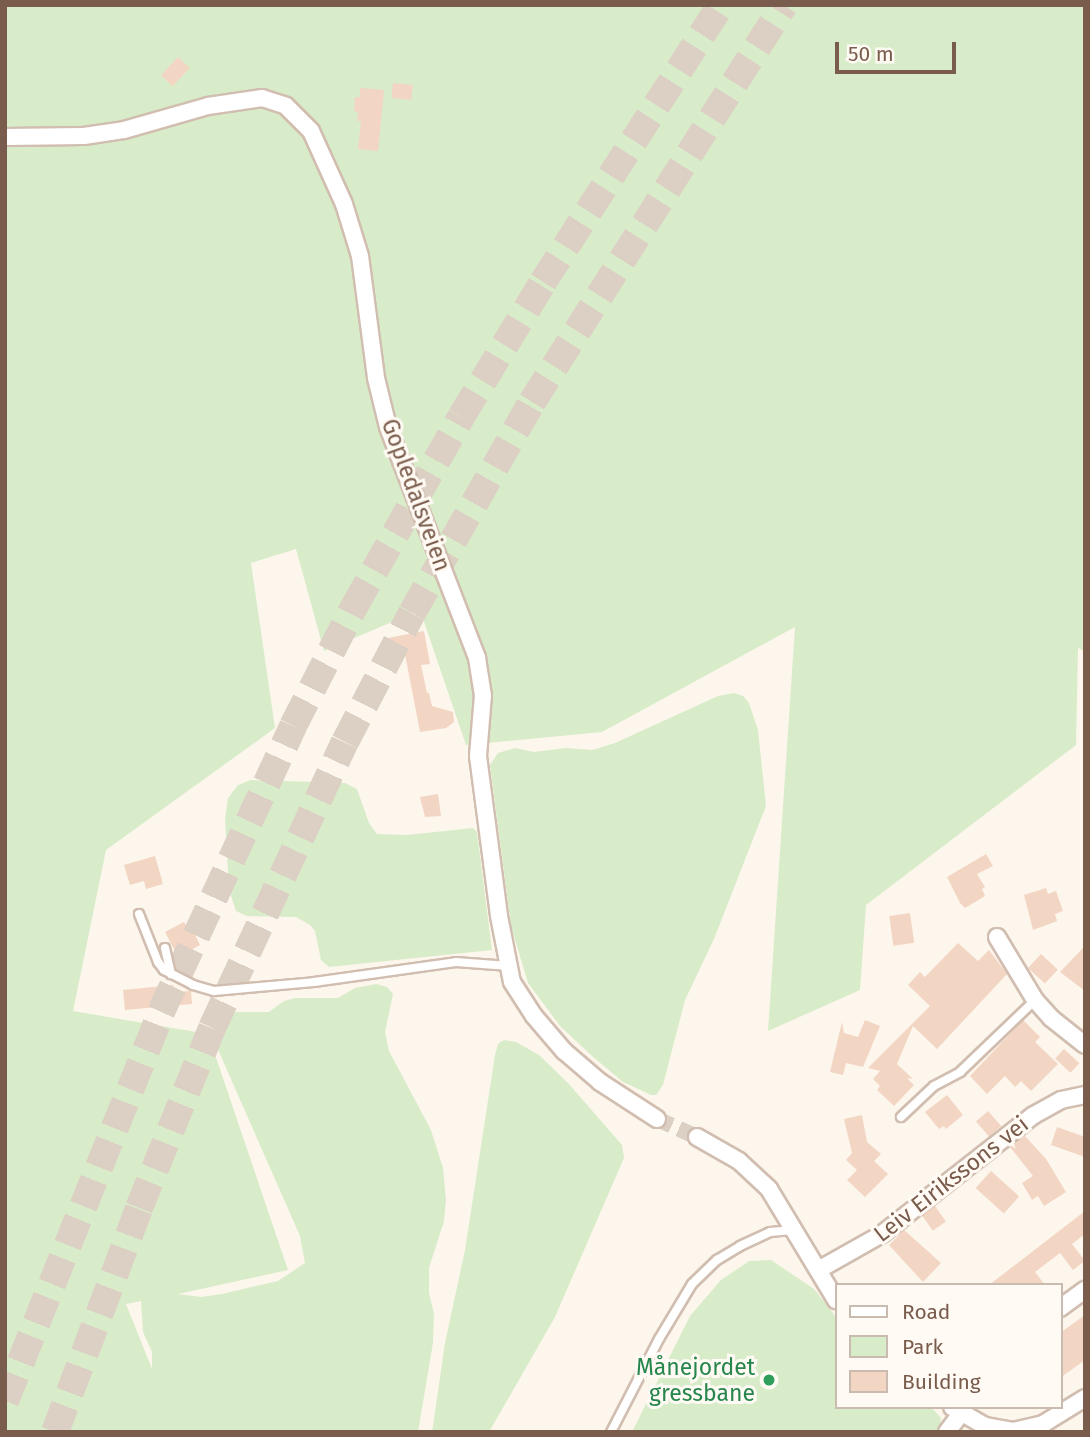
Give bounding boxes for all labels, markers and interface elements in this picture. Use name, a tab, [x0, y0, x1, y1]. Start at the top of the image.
scale bar	[838, 28, 959, 72]
text: 50 m	[848, 41, 894, 67]
street label: Gopledalsveien	[376, 415, 456, 575]
street label: Leiv Eirikssons vei	[868, 1110, 1034, 1248]
legend	[834, 1283, 1062, 1409]
text: Road	[902, 1299, 950, 1325]
text: Park	[902, 1334, 943, 1360]
place label: Månejordet gressbane	[636, 1353, 755, 1407]
text: Building	[902, 1369, 981, 1395]
marker: Månejordet gressbane	[761, 1372, 777, 1388]

